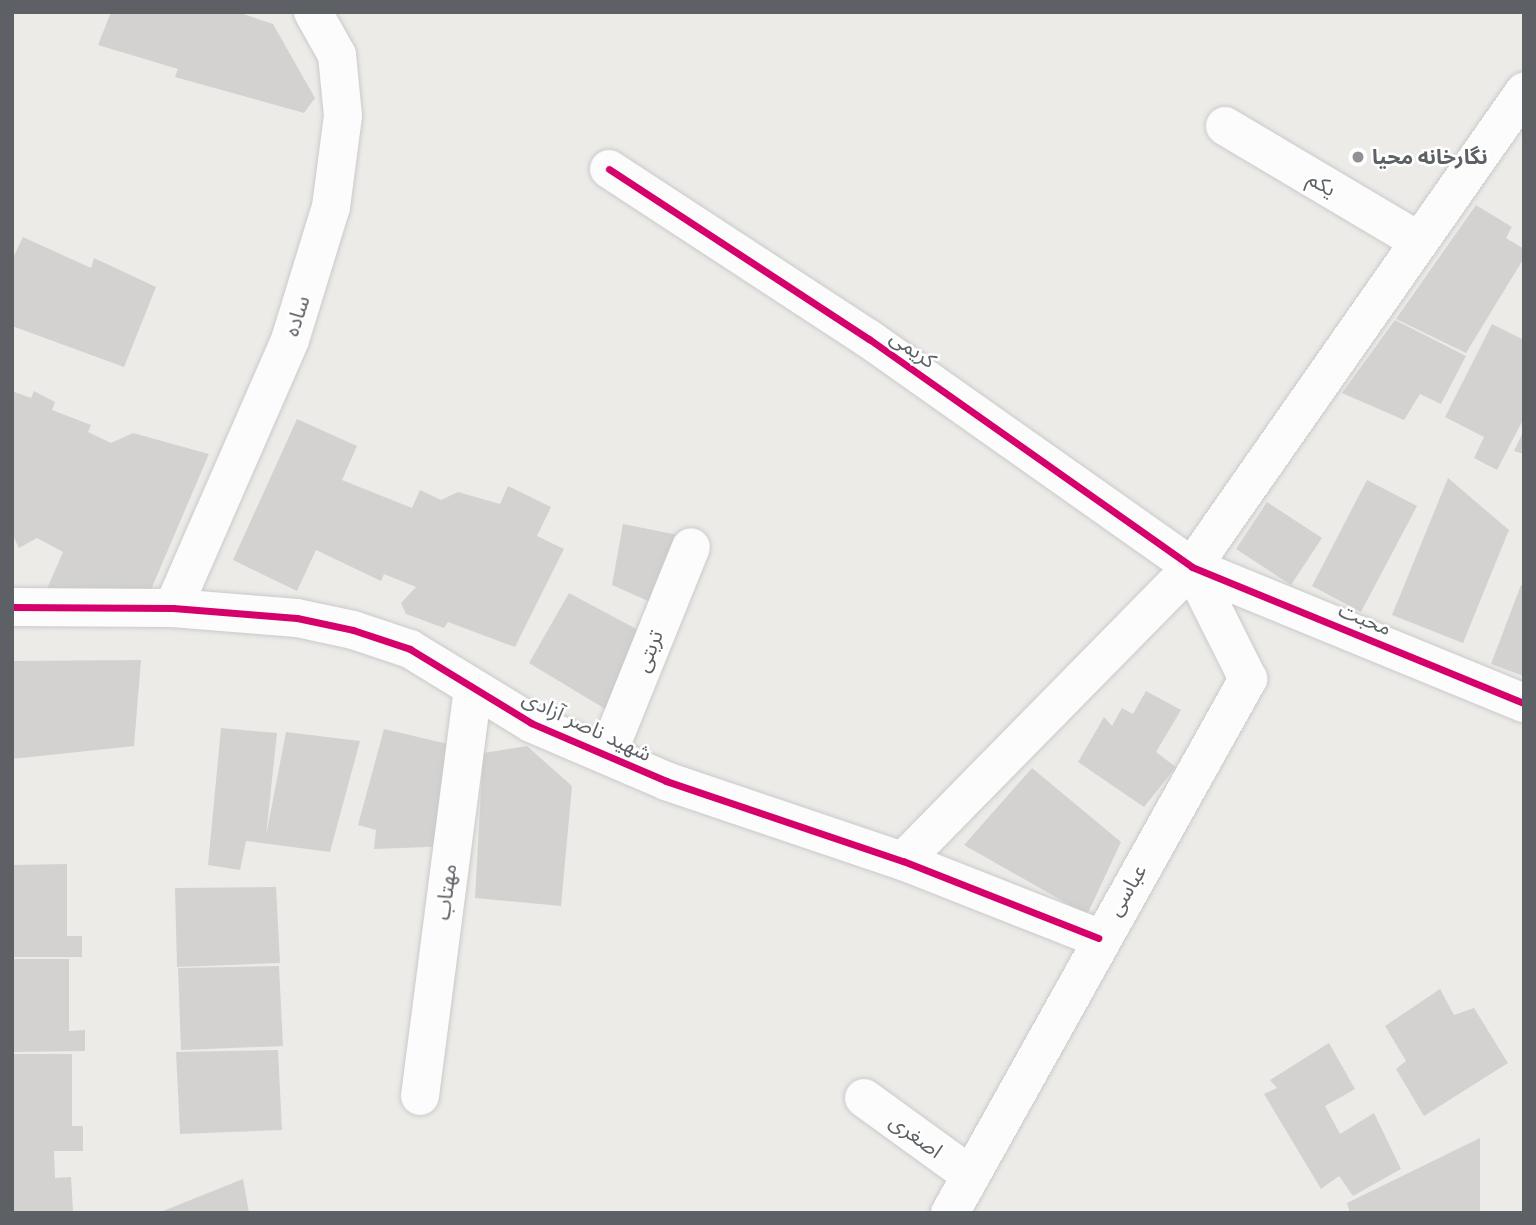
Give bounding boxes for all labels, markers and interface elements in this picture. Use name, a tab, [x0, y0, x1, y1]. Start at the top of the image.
place label: نگارخانه محیا	[1372, 144, 1488, 170]
marker: نگارخانه محیا	[1350, 149, 1366, 165]
street label: یکم	[1303, 166, 1341, 202]
street label: ساده	[279, 293, 315, 339]
street label: کریمی	[885, 324, 941, 374]
street label: محبت	[1335, 597, 1395, 641]
street label: تربتی	[629, 626, 669, 676]
street label: شهید ناصر آزادی	[518, 685, 656, 767]
street label: عباسی	[1102, 860, 1152, 920]
street label: مهتاب	[430, 862, 462, 922]
street label: اصغری	[885, 1108, 947, 1164]

